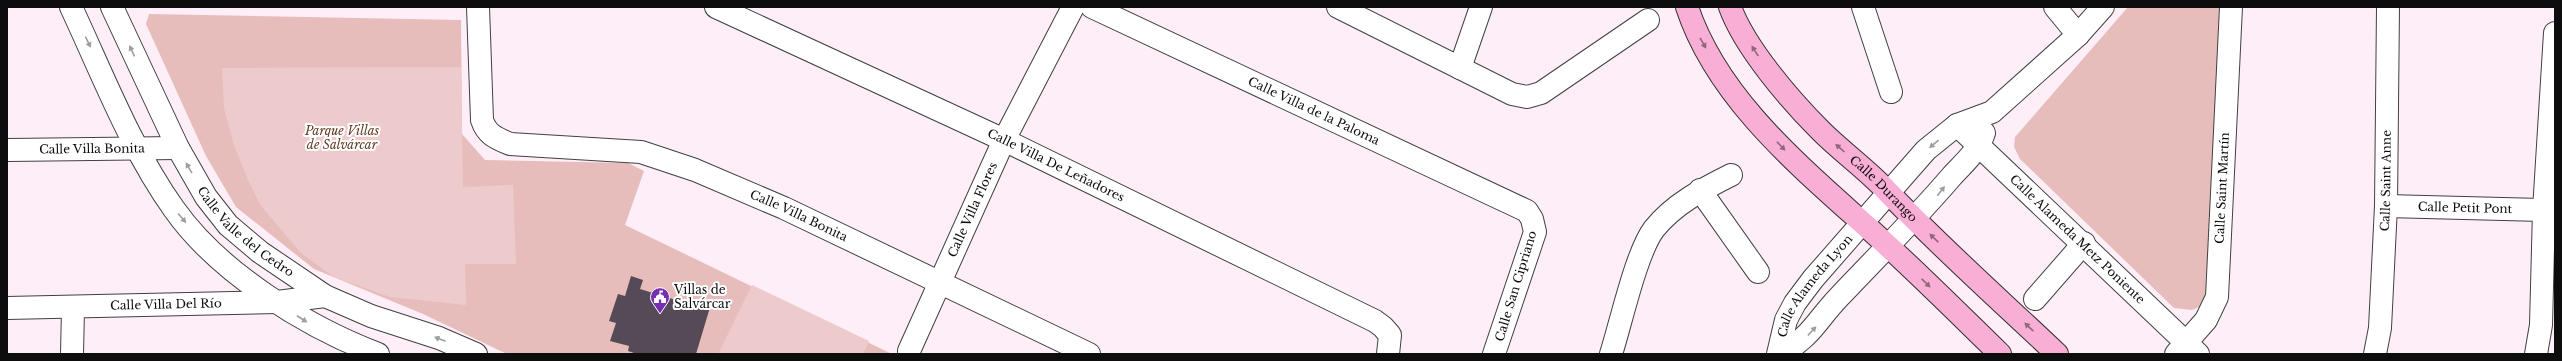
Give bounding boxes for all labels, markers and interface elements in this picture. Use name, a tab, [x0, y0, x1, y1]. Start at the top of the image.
one-way arrow	[85, 36, 91, 48]
one-way arrow	[1699, 37, 1706, 49]
one-way arrow	[129, 45, 135, 57]
one-way arrow	[1751, 46, 1759, 56]
street label: Calle Villa de la Paloma	[1246, 73, 1383, 148]
park label: Parque Villas de Salvárcar	[304, 123, 380, 152]
street label: Calle Villa De Leñadores	[985, 125, 1127, 205]
street label: Calle Saint Anne	[2377, 130, 2394, 232]
street label: Calle Saint Martín	[2212, 132, 2232, 244]
one-way arrow	[1929, 139, 1939, 148]
street label: Calle Villa Bonita	[39, 140, 145, 157]
one-way arrow	[1776, 141, 1785, 151]
one-way arrow	[1835, 144, 1845, 153]
street label: Calle Durango	[1847, 152, 1921, 225]
street label: Calle Villa Flores	[944, 159, 1000, 259]
one-way arrow	[186, 162, 193, 174]
street label: Calle Alameda Metz Poniente	[2007, 171, 2148, 307]
street label: Calle Valle del Cedro	[195, 184, 297, 280]
street label: Calle Villa Bonita	[748, 186, 850, 244]
one-way arrow	[1936, 186, 1945, 197]
street label: Calle Petit Pont	[2418, 199, 2513, 216]
one-way arrow	[177, 213, 186, 223]
street label: Calle San Cipriano	[1492, 229, 1540, 343]
street label: Calle Alameda Lyon	[1774, 231, 1855, 339]
one-way arrow	[1929, 233, 1939, 243]
one-way arrow	[1921, 278, 1931, 288]
place label: Villas de Salvárcar	[673, 282, 731, 311]
public building icon: Villas de Salvárcar	[649, 286, 671, 314]
street label: Calle Villa Del Río	[110, 295, 222, 313]
one-way arrow	[297, 315, 307, 323]
one-way arrow	[2023, 323, 2034, 332]
one-way arrow	[1807, 326, 1816, 335]
one-way arrow	[433, 336, 445, 342]

